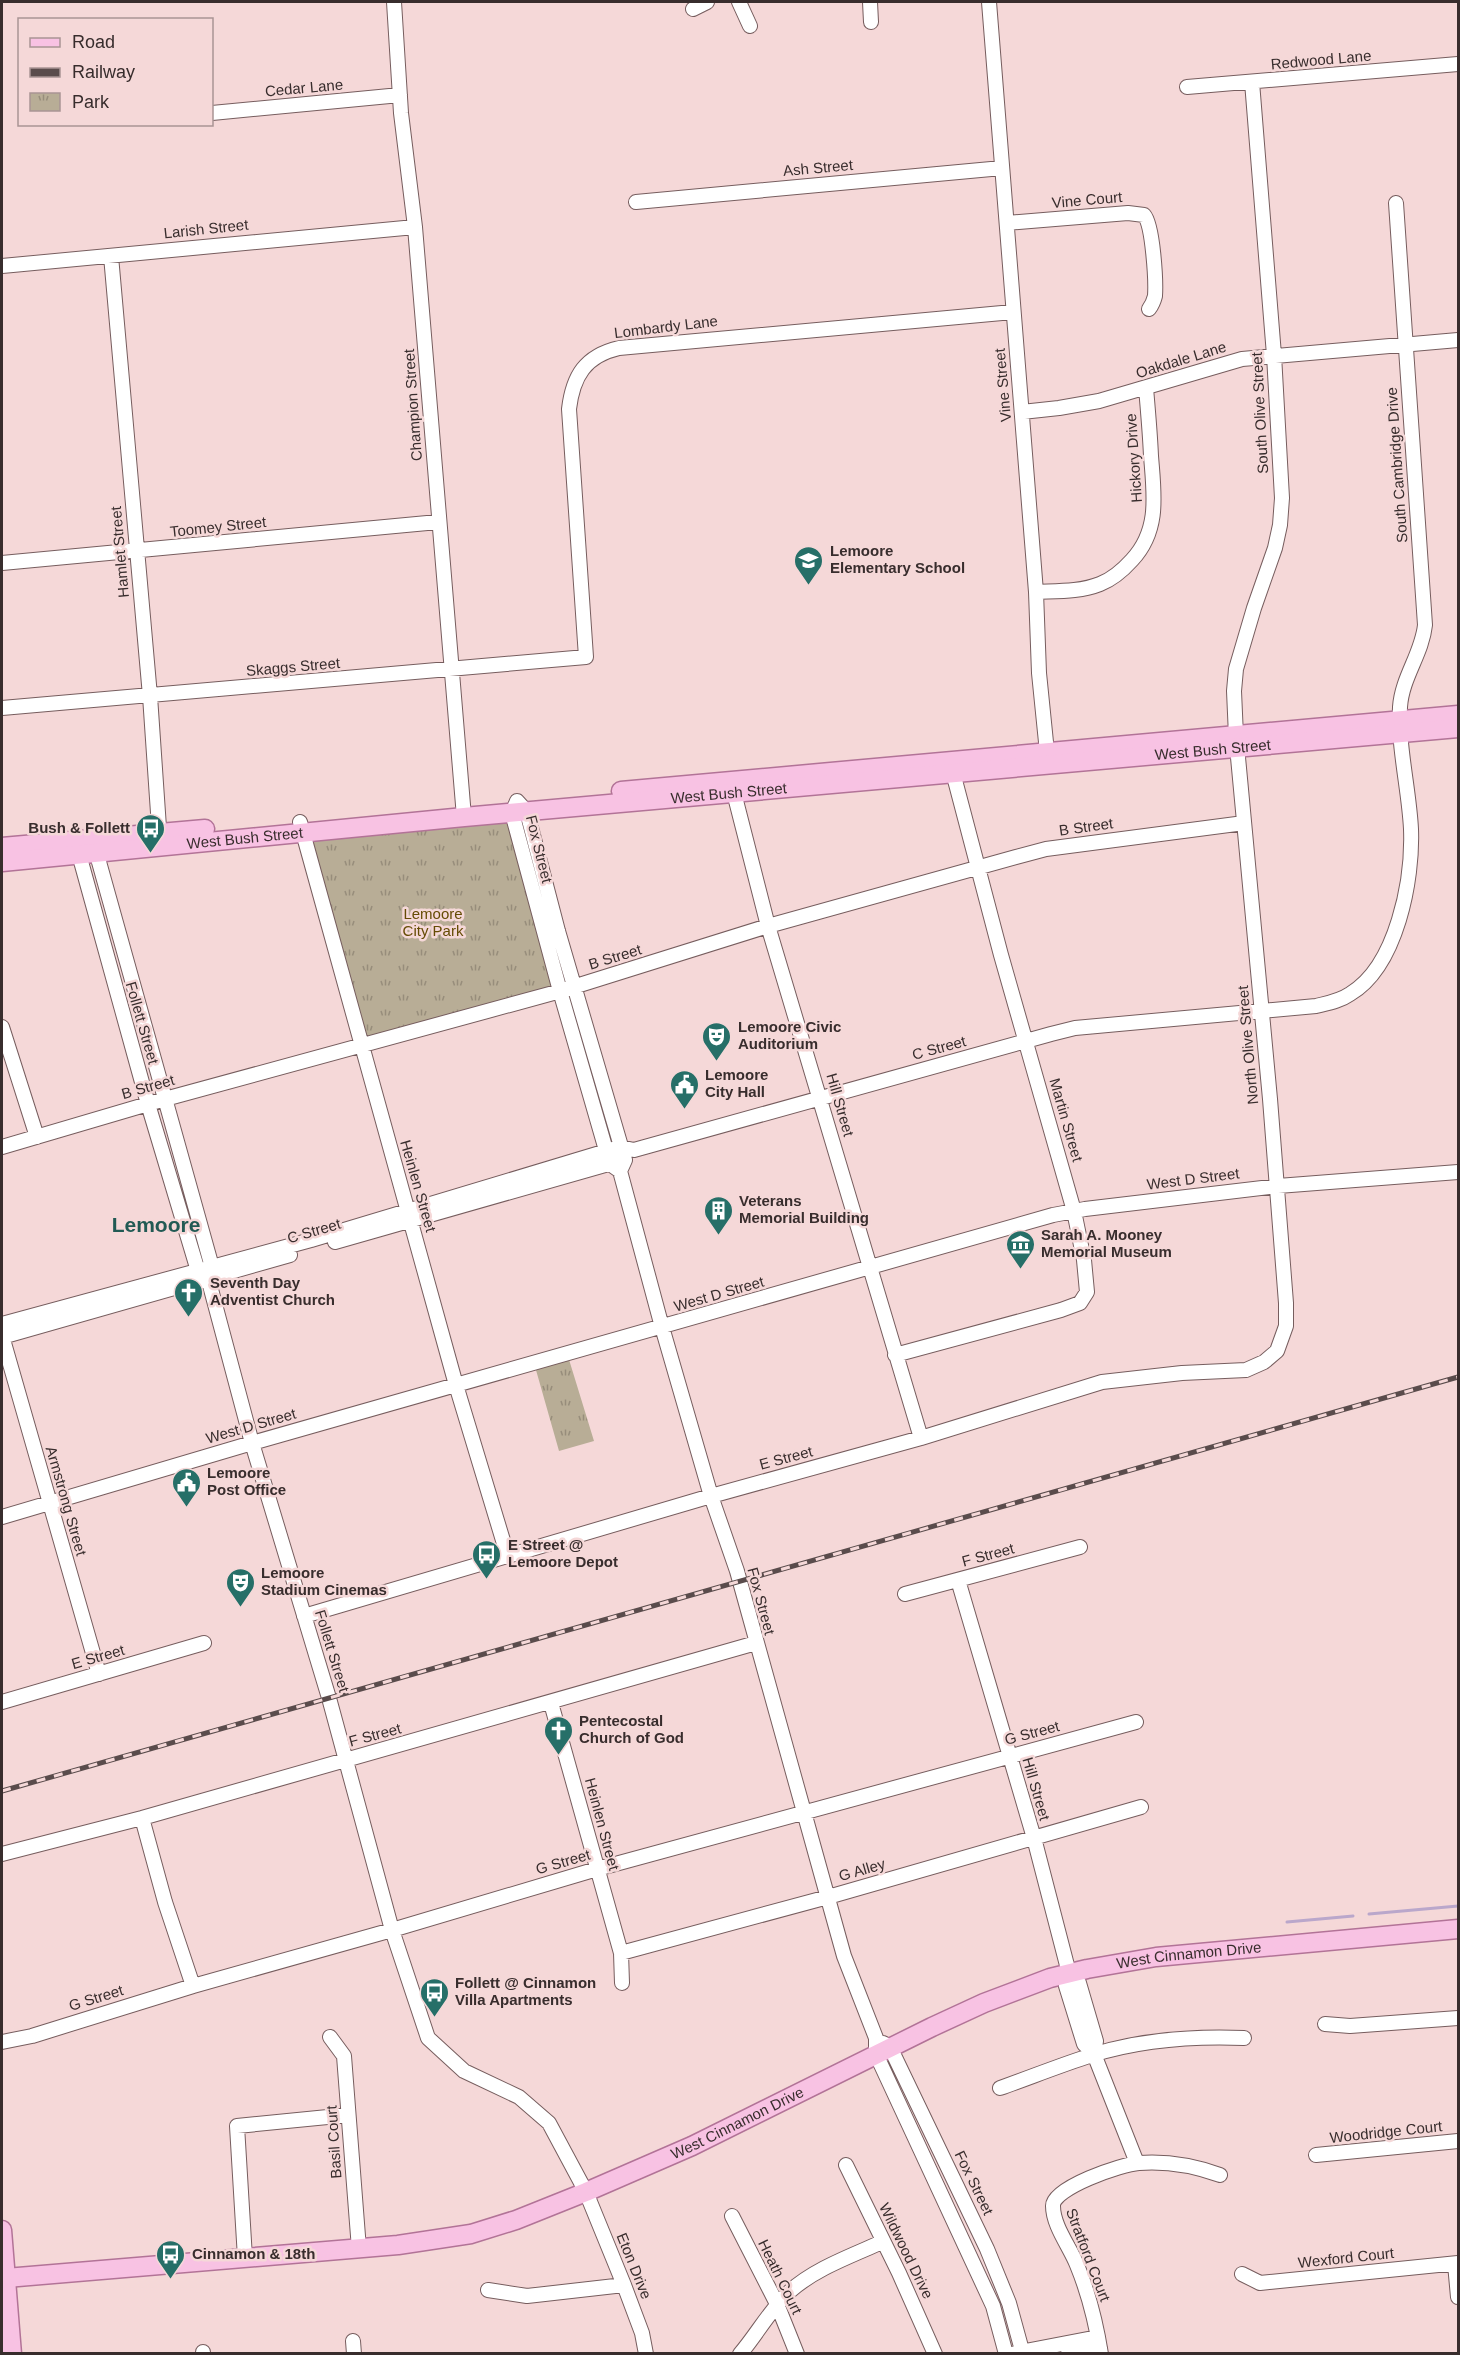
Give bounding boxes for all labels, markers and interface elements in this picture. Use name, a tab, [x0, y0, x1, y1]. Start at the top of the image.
legend	[18, 18, 213, 126]
text: Road	[72, 32, 115, 52]
street label: Redwood Lane	[1270, 47, 1372, 72]
text: Railway	[72, 62, 135, 82]
street label: Cedar Lane	[264, 76, 344, 99]
text: Park	[72, 92, 110, 112]
street label: Ash Street	[782, 156, 854, 179]
street label: Vine Court	[1051, 188, 1124, 211]
street label: Larish Street	[163, 216, 250, 241]
street label: Lombardy Lane	[613, 312, 719, 341]
street label: Oakdale Lane	[1134, 338, 1228, 381]
street label: Champion Street	[400, 347, 425, 462]
street label: Vine Street	[991, 347, 1014, 423]
street label: South Olive Street	[1248, 351, 1271, 474]
street label: South Cambridge Drive	[1383, 387, 1410, 543]
street label: Hickory Drive	[1122, 413, 1145, 503]
street label: Hamlet Street	[107, 505, 132, 598]
street label: Toomey Street	[169, 513, 268, 540]
place label: Lemoore Elementary School	[830, 542, 965, 576]
school or university icon: Lemoore Elementary School	[793, 544, 825, 586]
street label: Skaggs Street	[245, 654, 341, 679]
street label: West Bush Street	[1154, 736, 1272, 763]
street label: West Bush Street	[670, 779, 788, 806]
bus stop icon: Bush & Follett	[135, 812, 167, 854]
street label: Fox Street	[523, 813, 556, 885]
street label: B Street	[1058, 814, 1115, 839]
place label: Bush & Follett	[28, 819, 130, 836]
street label: West Bush Street	[186, 824, 304, 852]
park label: Lemoore City Park	[403, 905, 464, 939]
street label: B Street	[586, 940, 644, 973]
street label: Follett Street	[123, 980, 163, 1067]
street label: North Olive Street	[1234, 984, 1261, 1105]
place label: Lemoore Civic Auditorium	[738, 1018, 841, 1052]
theatre icon: Lemoore Civic Auditorium	[701, 1020, 733, 1062]
street label: C Street	[910, 1032, 968, 1063]
place label: Lemoore City Hall	[705, 1066, 768, 1100]
public building icon: Lemoore City Hall	[668, 1068, 700, 1110]
street label: B Street	[119, 1071, 177, 1102]
street label: Hill Street	[823, 1071, 858, 1139]
street label: Martin Street	[1046, 1076, 1087, 1164]
street label: Heinlen Street	[397, 1138, 440, 1235]
street label: West D Street	[1146, 1164, 1241, 1193]
place label: Veterans Memorial Building	[739, 1192, 869, 1226]
building icon: Veterans Memorial Building	[702, 1194, 734, 1236]
district label: Lemoore	[112, 1213, 200, 1236]
street label: C Street	[285, 1215, 343, 1246]
place label: Sarah A. Mooney Memorial Museum	[1041, 1226, 1172, 1260]
museum icon: Sarah A. Mooney Memorial Museum	[1004, 1228, 1036, 1270]
street label: West D Street	[672, 1272, 767, 1315]
place label: Seventh Day Adventist Church	[210, 1274, 335, 1308]
church icon: Seventh Day Adventist Church	[173, 1276, 205, 1318]
street label: West D Street	[204, 1404, 299, 1447]
street label: E Street	[757, 1442, 815, 1473]
street label: Armstrong Street	[43, 1444, 91, 1558]
place label: Lemoore Post Office	[207, 1464, 286, 1498]
public building icon: Lemoore Post Office	[170, 1466, 202, 1508]
place label: E Street @ Lemoore Depot	[508, 1536, 618, 1570]
bus stop icon: E Street @ Lemoore Depot	[471, 1538, 503, 1580]
street label: F Street	[960, 1539, 1017, 1570]
place label: Lemoore Stadium Cinemas	[261, 1564, 387, 1598]
street label: Fox Street	[744, 1565, 779, 1637]
theatre icon: Lemoore Stadium Cinemas	[224, 1566, 256, 1608]
street label: Follett Street	[312, 1608, 353, 1695]
street label: E Street	[69, 1641, 127, 1672]
place label: Pentecostal Church of God	[579, 1712, 684, 1746]
church icon: Pentecostal Church of God	[542, 1714, 574, 1756]
street label: G Street	[1003, 1717, 1062, 1748]
street label: F Street	[347, 1719, 404, 1750]
street label: Hill Street	[1019, 1755, 1054, 1823]
street label: Heinlen Street	[582, 1776, 623, 1873]
street label: G Street	[534, 1845, 593, 1877]
street label: G Alley	[837, 1855, 888, 1884]
street label: West Cinnamon Drive	[1115, 1938, 1262, 1972]
place label: Follett @ Cinnamon Villa Apartments	[455, 1974, 596, 2008]
bus stop icon: Follett @ Cinnamon Villa Apartments	[418, 1976, 450, 2018]
street label: G Street	[67, 1981, 126, 2014]
street label: West Cinnamon Drive	[668, 2083, 806, 2162]
street label: Basil Court	[322, 2104, 345, 2179]
street label: Woodridge Court	[1329, 2117, 1444, 2146]
street label: Fox Street	[952, 2148, 998, 2218]
street label: Wildwood Drive	[876, 2200, 937, 2301]
street label: Stratford Court	[1063, 2206, 1114, 2305]
street label: Eton Drive	[613, 2230, 655, 2301]
street label: Heath Court	[755, 2237, 806, 2318]
bus stop icon: Cinnamon & 18th	[155, 2238, 187, 2280]
street label: Wexford Court	[1297, 2244, 1396, 2271]
place label: Cinnamon & 18th	[192, 2245, 315, 2262]

